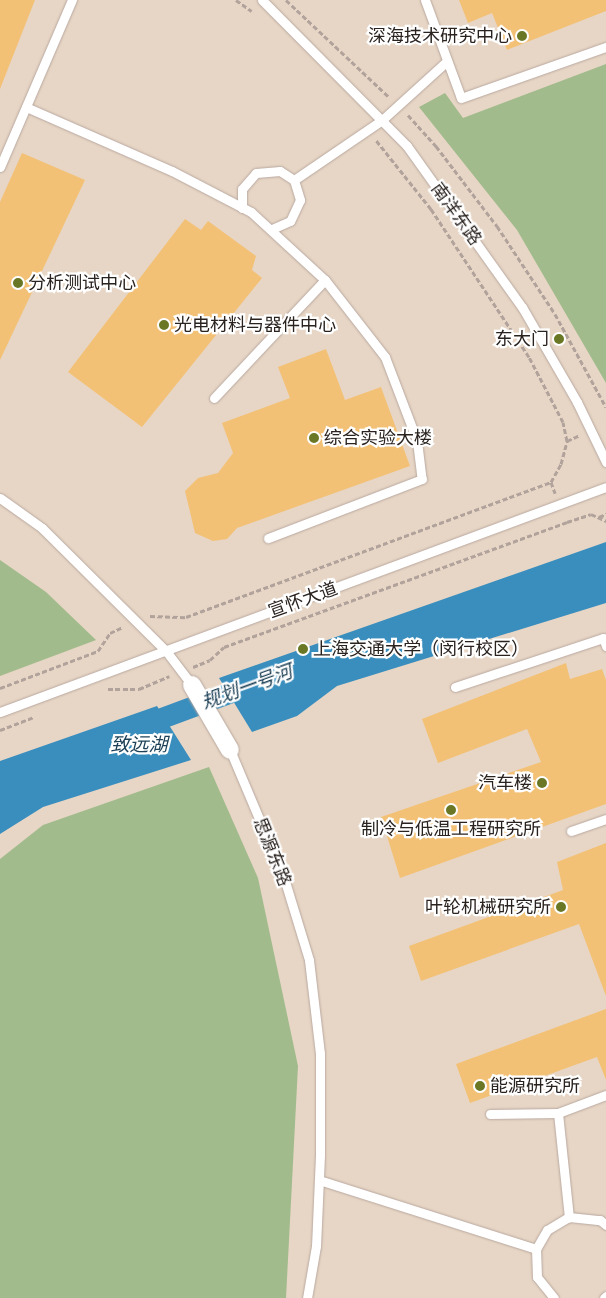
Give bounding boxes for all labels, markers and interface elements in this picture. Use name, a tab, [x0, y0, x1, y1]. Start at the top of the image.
place label: 深海技术研究中心	[368, 25, 512, 47]
marker: 深海技术研究中心	[516, 30, 528, 42]
street label: 南洋东路	[426, 179, 486, 249]
place label: 分析测试中心	[28, 272, 136, 294]
marker: 分析测试中心	[12, 277, 24, 289]
place label: 光电材料与器件中心	[174, 314, 336, 336]
marker: 光电材料与器件中心	[158, 319, 170, 331]
place label: 东大门	[495, 328, 549, 350]
marker: 东大门	[553, 333, 565, 345]
place label: 综合实验大楼	[324, 427, 432, 449]
marker: 综合实验大楼	[308, 432, 320, 444]
street label: 宣怀大道	[265, 578, 341, 622]
place label: 上海交通大学（闵行校区）	[313, 638, 529, 660]
marker: 上海交通大学（闵行校区）	[297, 643, 309, 655]
water label: 规划一号河	[198, 660, 296, 714]
water label: 致远湖	[111, 734, 167, 756]
place label: 汽车楼	[478, 772, 532, 794]
marker: 汽车楼	[536, 777, 548, 789]
marker: 制冷与低温工程研究所	[445, 804, 457, 816]
street label: 思源东路	[249, 815, 295, 889]
place label: 制冷与低温工程研究所	[361, 818, 541, 840]
place label: 叶轮机械研究所	[425, 896, 551, 918]
marker: 叶轮机械研究所	[555, 901, 567, 913]
place label: 能源研究所	[490, 1075, 580, 1097]
marker: 能源研究所	[474, 1080, 486, 1092]

